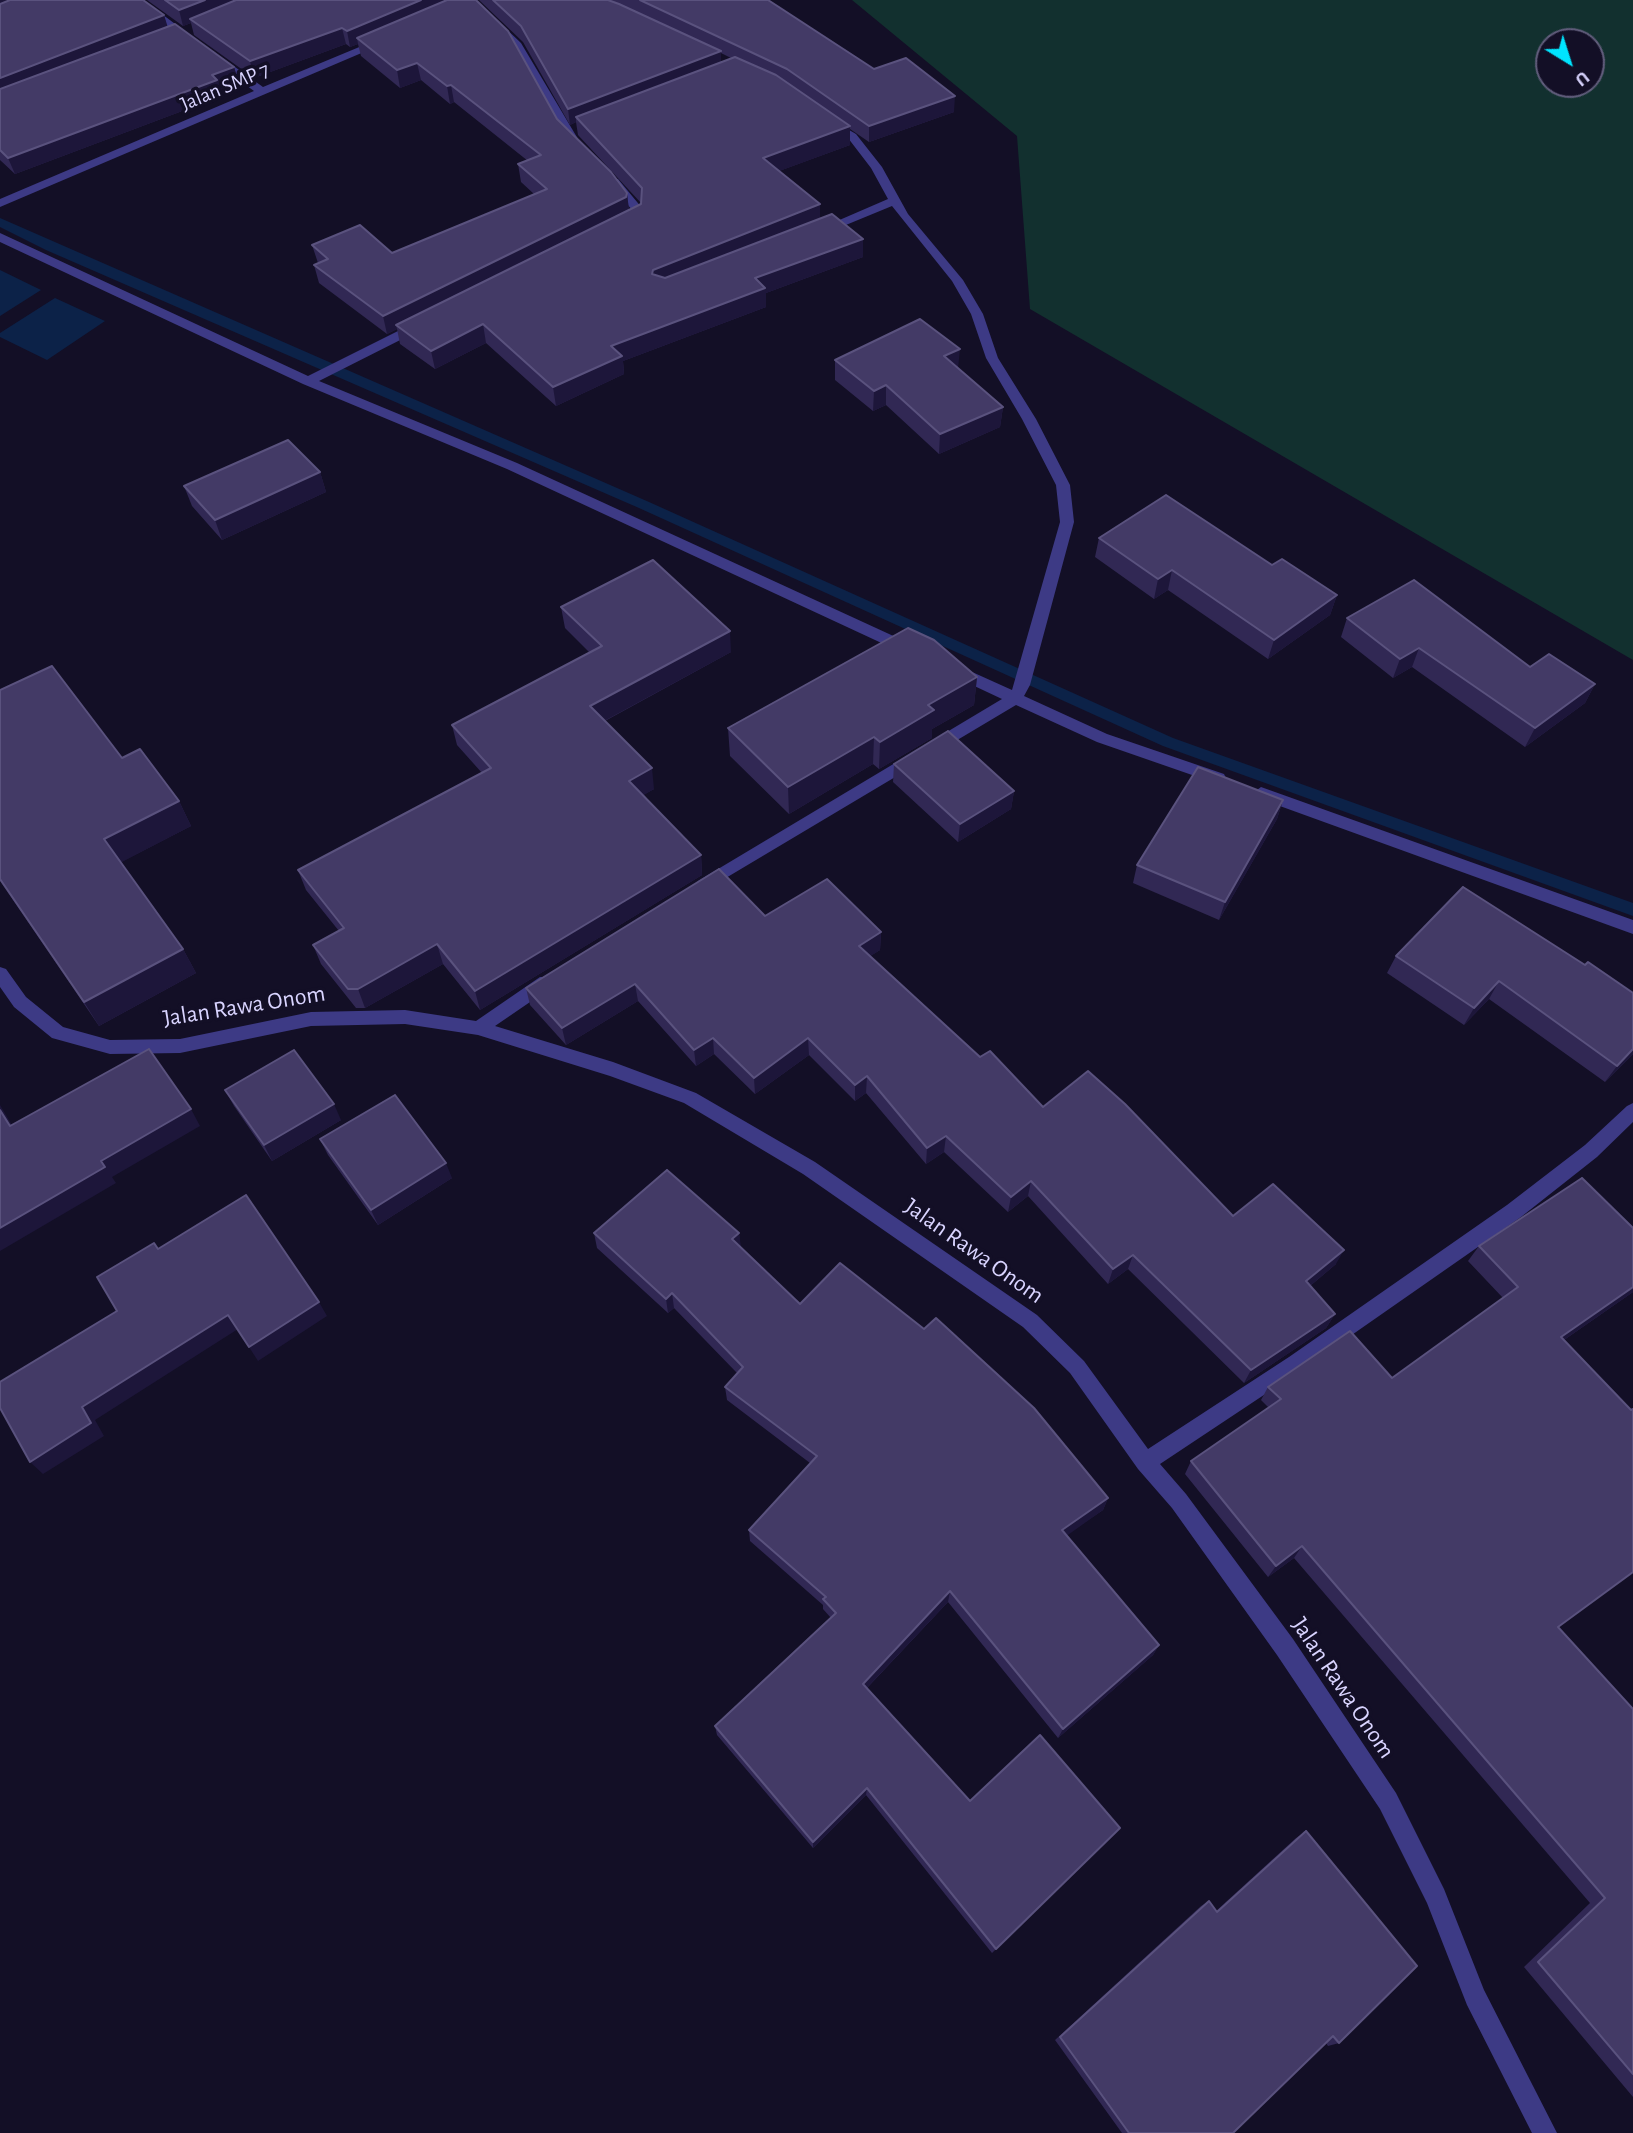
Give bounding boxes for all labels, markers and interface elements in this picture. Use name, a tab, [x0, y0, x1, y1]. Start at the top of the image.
north arrow	[1535, 28, 1605, 98]
street label: Jalan SMP 7	[177, 57, 273, 117]
text: U	[1571, 67, 1593, 90]
street label: Jalan Rawa Onom	[161, 979, 327, 1033]
street label: Jalan Rawa Onom	[899, 1192, 1049, 1310]
street label: Jalan Rawa Onom	[1285, 1612, 1401, 1764]

